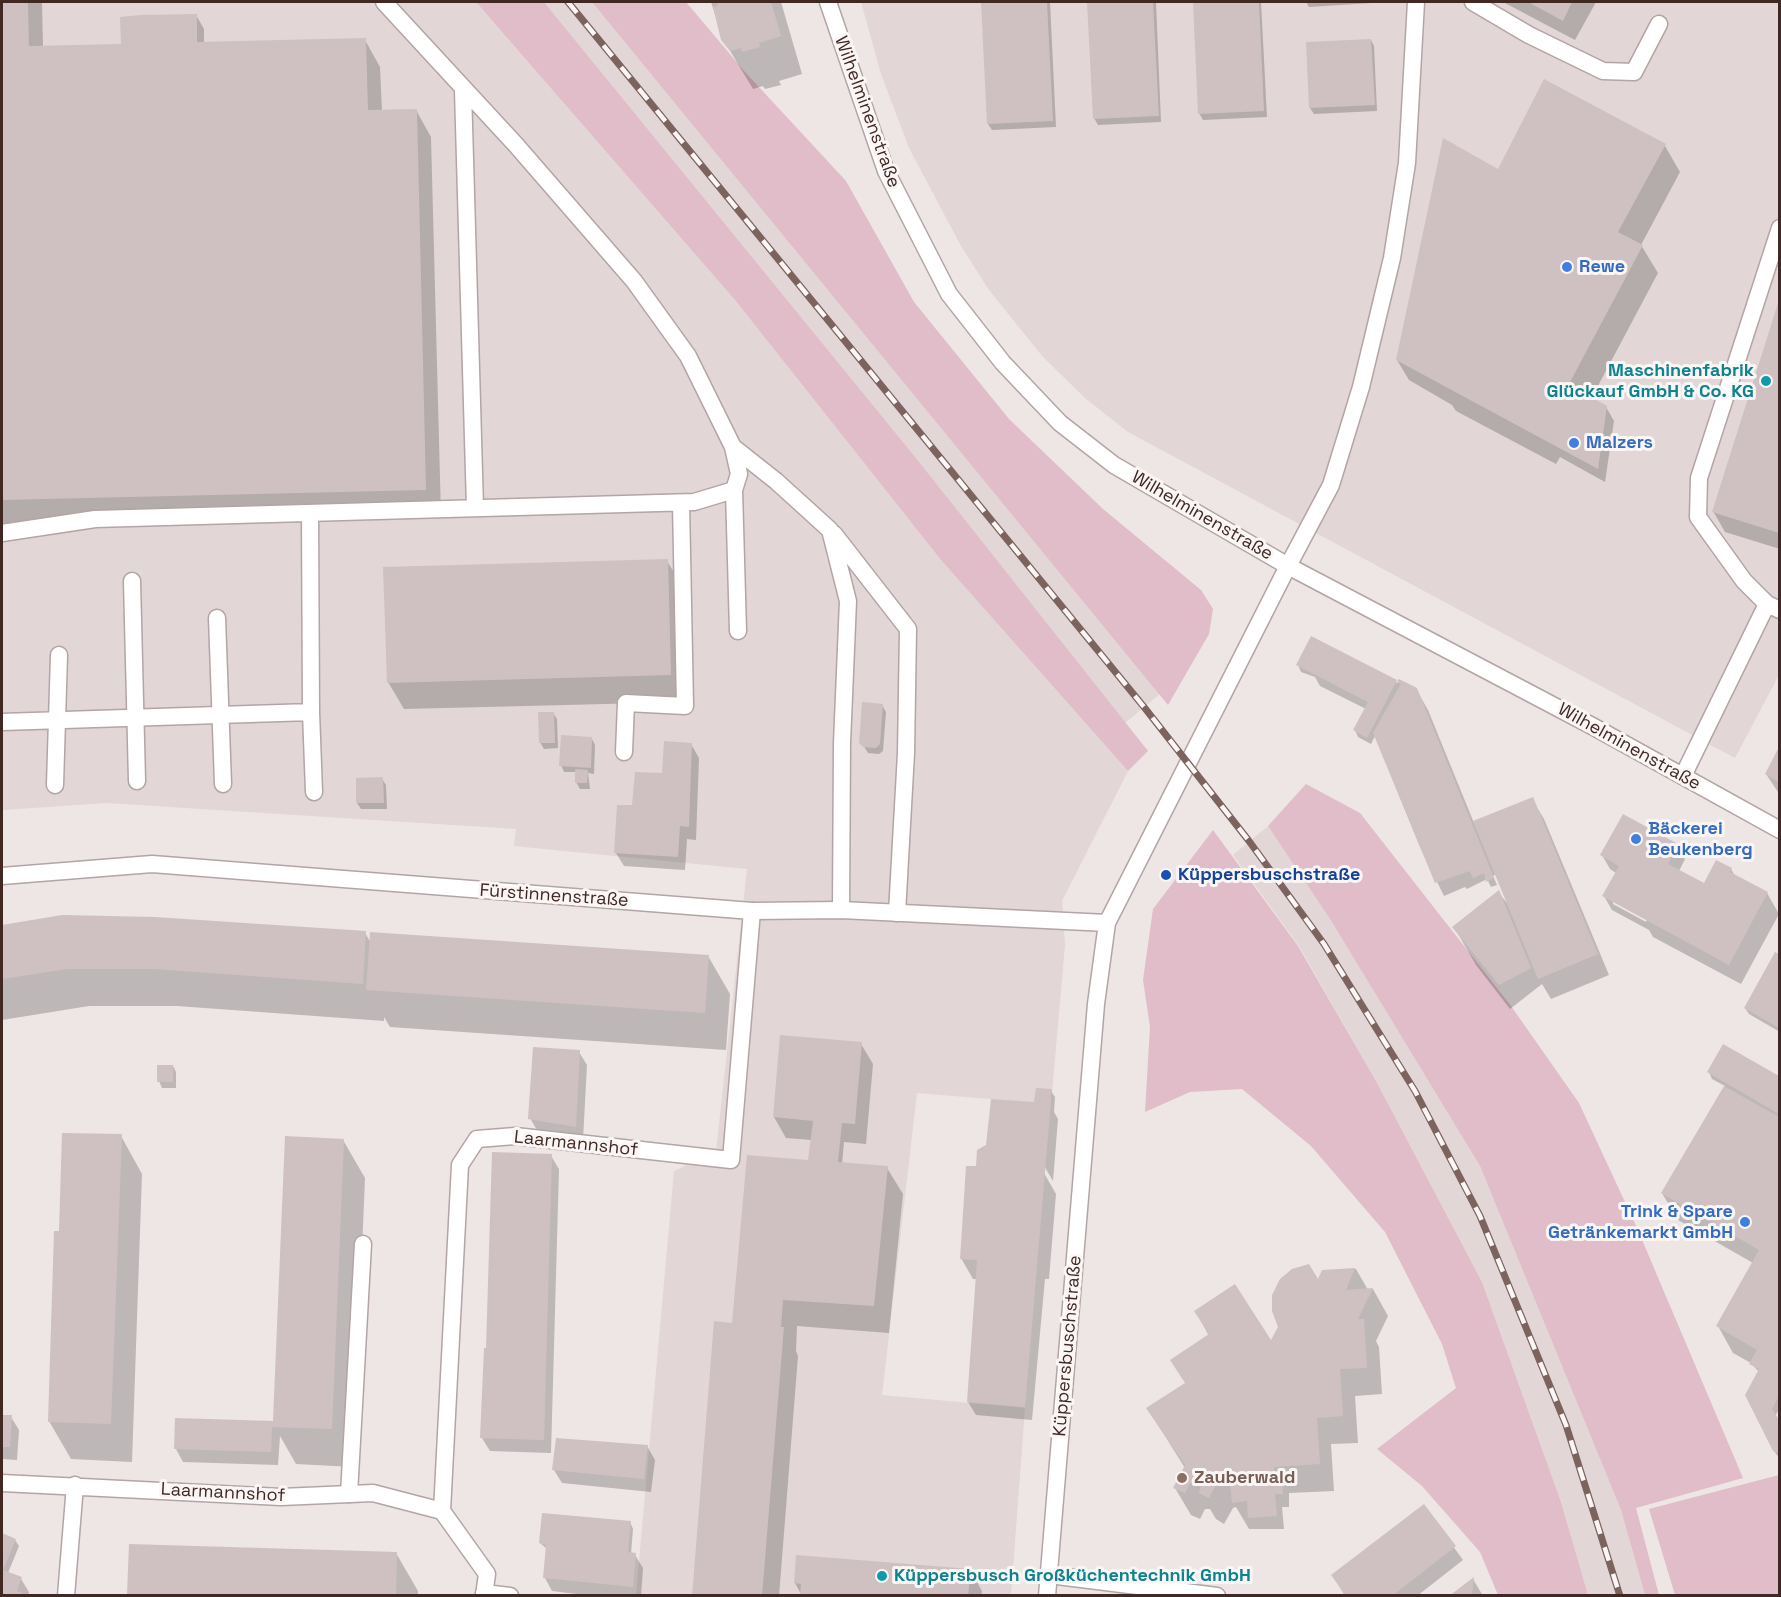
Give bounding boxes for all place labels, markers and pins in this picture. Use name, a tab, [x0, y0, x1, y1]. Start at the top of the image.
place label: Rewe	[1579, 256, 1625, 278]
marker: Rewe	[1560, 260, 1574, 274]
place label: Maschinenfabrik Glückauf GmbH & Co. KG	[1547, 360, 1754, 403]
marker: Maschinenfabrik Glückauf GmbH & Co. KG	[1759, 374, 1773, 388]
place label: Malzers	[1586, 432, 1653, 454]
marker: Malzers	[1567, 436, 1581, 450]
place label: Bäckerei Beukenberg	[1648, 818, 1753, 860]
marker: Bäckerei Beukenberg	[1629, 832, 1643, 846]
place label: Küppersbuschstraße	[1178, 864, 1360, 886]
marker: Küppersbuschstraße	[1159, 868, 1173, 882]
place label: Trink & Spare Getränkemarkt GmbH	[1548, 1201, 1733, 1244]
marker: Trink & Spare Getränkemarkt GmbH	[1738, 1215, 1752, 1229]
place label: Zauberwald	[1194, 1467, 1295, 1489]
marker: Zauberwald	[1175, 1471, 1189, 1485]
place label: Küppersbusch Großküchentechnik GmbH	[894, 1565, 1251, 1587]
marker: Küppersbusch Großküchentechnik GmbH	[875, 1569, 889, 1583]

